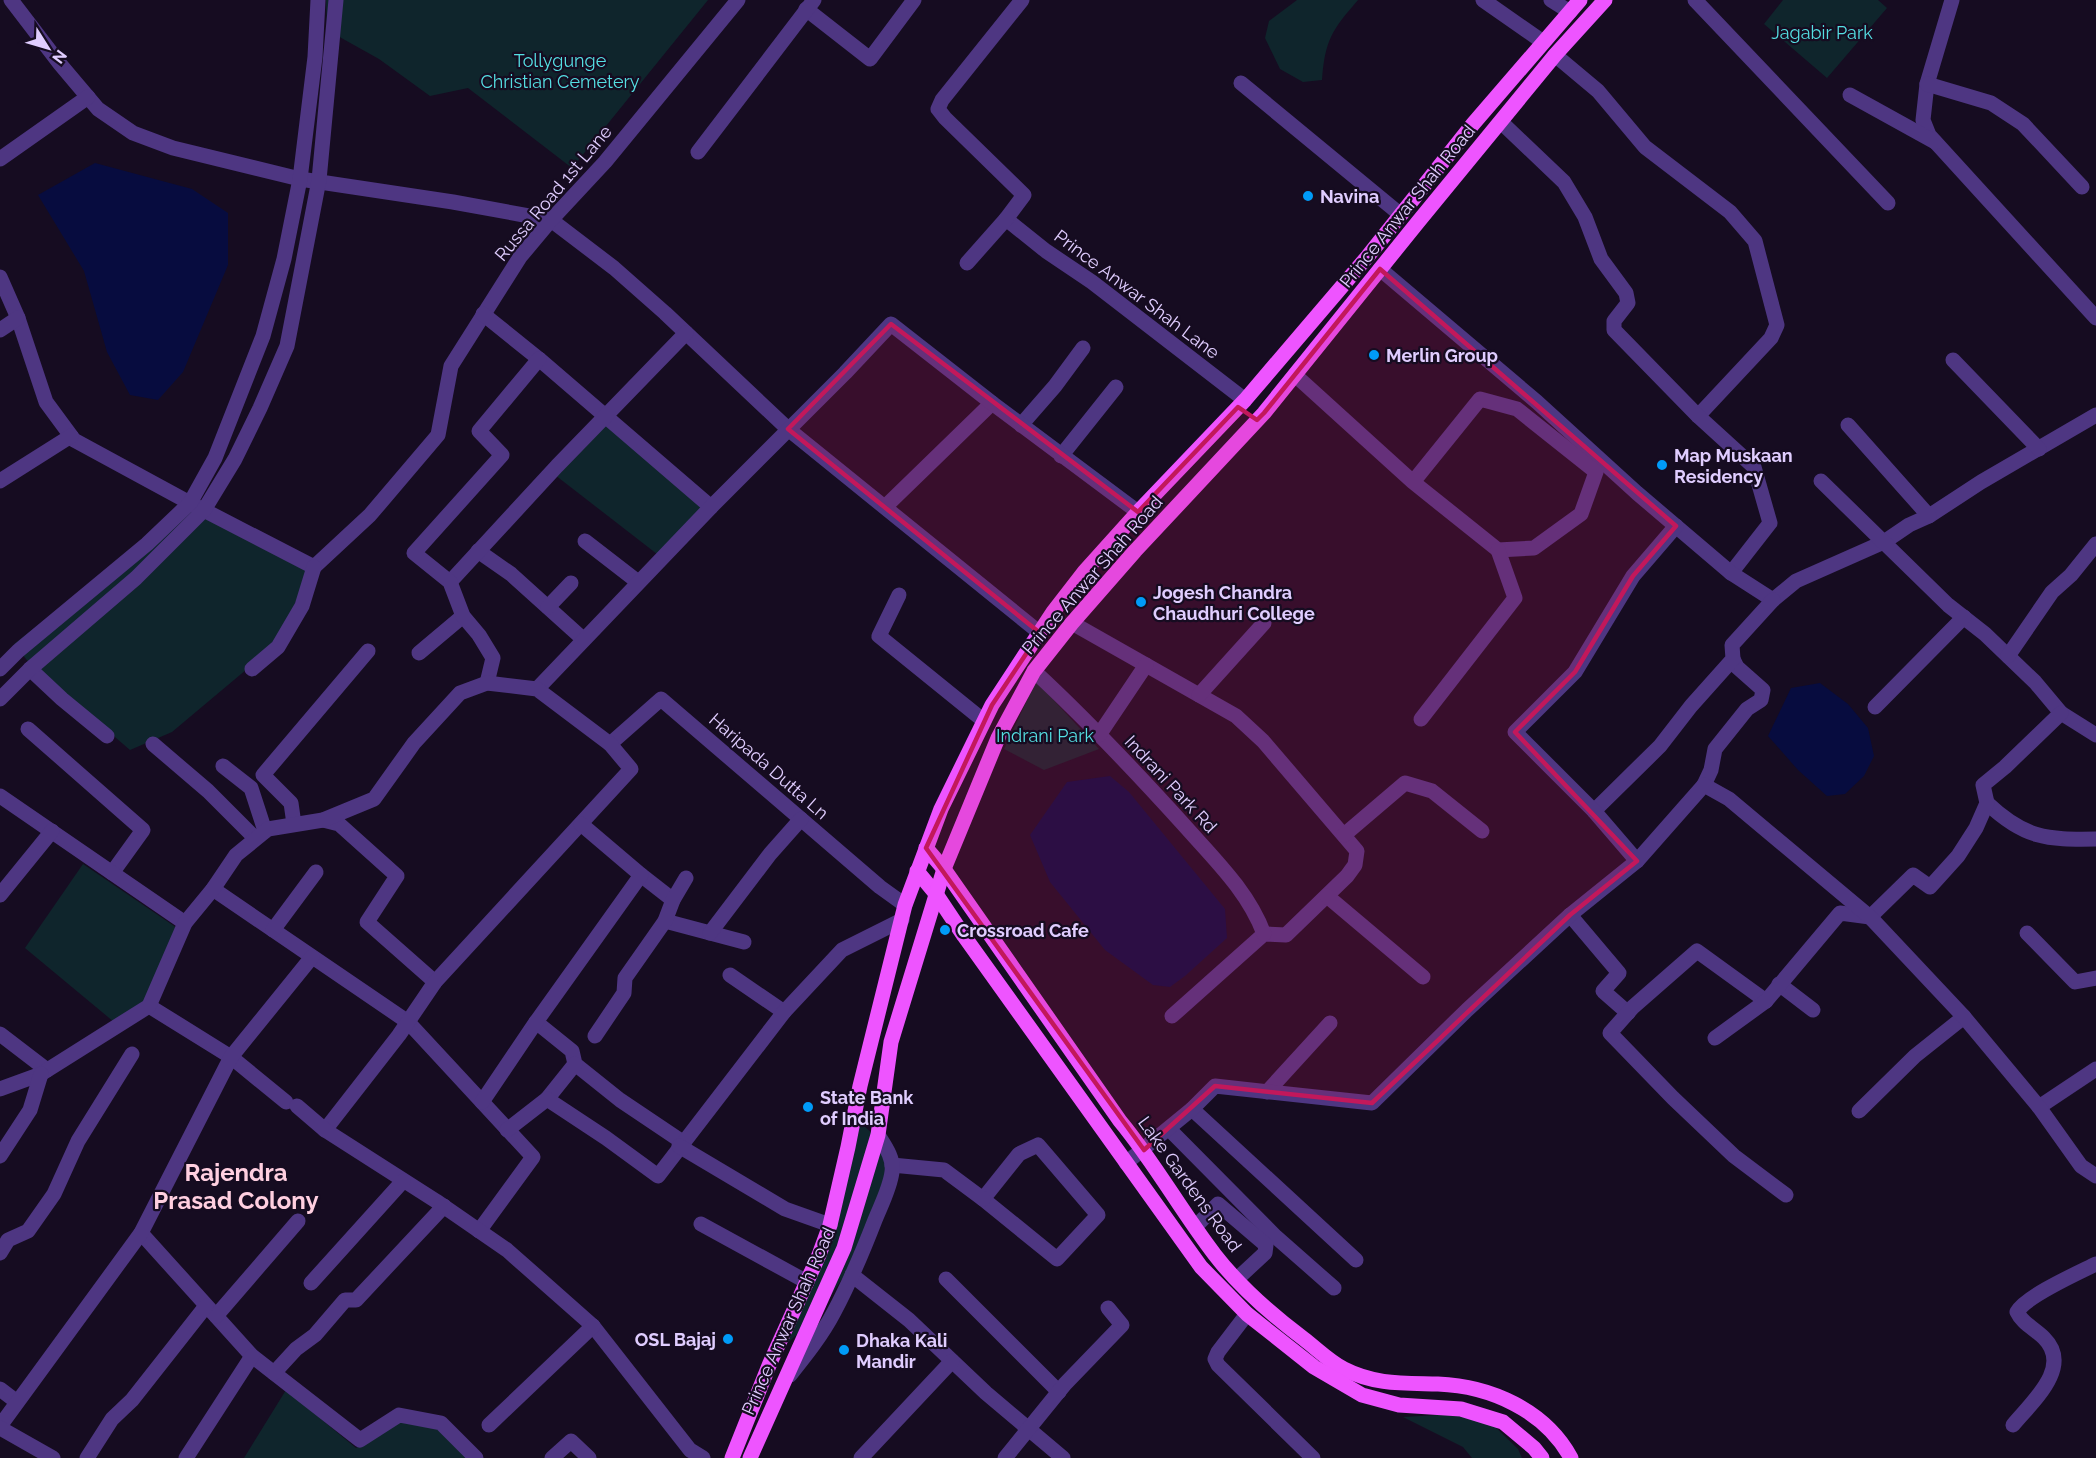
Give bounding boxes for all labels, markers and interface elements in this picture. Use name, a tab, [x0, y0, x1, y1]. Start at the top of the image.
north arrow	[18, 18, 78, 78]
park label: Jagabir Park	[1771, 22, 1873, 43]
text: N	[48, 46, 71, 67]
park label: Tollygunge Christian Cemetery	[480, 50, 640, 92]
street label: Russa Road 1st Lane	[490, 121, 616, 265]
street label: Prince Anwar Shah Road	[1335, 121, 1479, 291]
place label: Navina	[1320, 186, 1379, 207]
marker: Navina	[1301, 189, 1315, 203]
street label: Prince Anwar Shah Lane	[1050, 225, 1224, 363]
place label: Merlin Group	[1386, 345, 1498, 366]
marker: Merlin Group	[1367, 348, 1381, 362]
place label: Map Muskaan Residency	[1674, 445, 1793, 487]
marker: Map Muskaan Residency	[1655, 458, 1669, 472]
street label: Prince Anwar Shah Road	[1017, 492, 1167, 658]
place label: Jogesh Chandra Chaudhuri College	[1153, 582, 1315, 624]
marker: Jogesh Chandra Chaudhuri College	[1134, 595, 1148, 609]
street label: Haripada Dutta Ln	[705, 709, 833, 823]
park label: Indrani Park	[996, 725, 1094, 746]
street label: Indrani Park Rd	[1121, 731, 1221, 837]
place label: Crossroad Cafe	[957, 920, 1089, 941]
marker: Crossroad Cafe	[938, 923, 952, 937]
place label: State Bank of India	[820, 1087, 914, 1129]
marker: State Bank of India	[801, 1100, 815, 1114]
street label: Lake Gardens Road	[1134, 1112, 1246, 1256]
district label: Rajendra Prasad Colony	[153, 1158, 319, 1215]
street label: Prince Anwar Shah Road	[737, 1224, 839, 1418]
place label: OSL Bajaj	[635, 1329, 716, 1350]
place label: Dhaka Kali Mandir	[856, 1330, 947, 1372]
marker: OSL Bajaj	[721, 1332, 735, 1346]
marker: Dhaka Kali Mandir	[837, 1343, 851, 1357]

